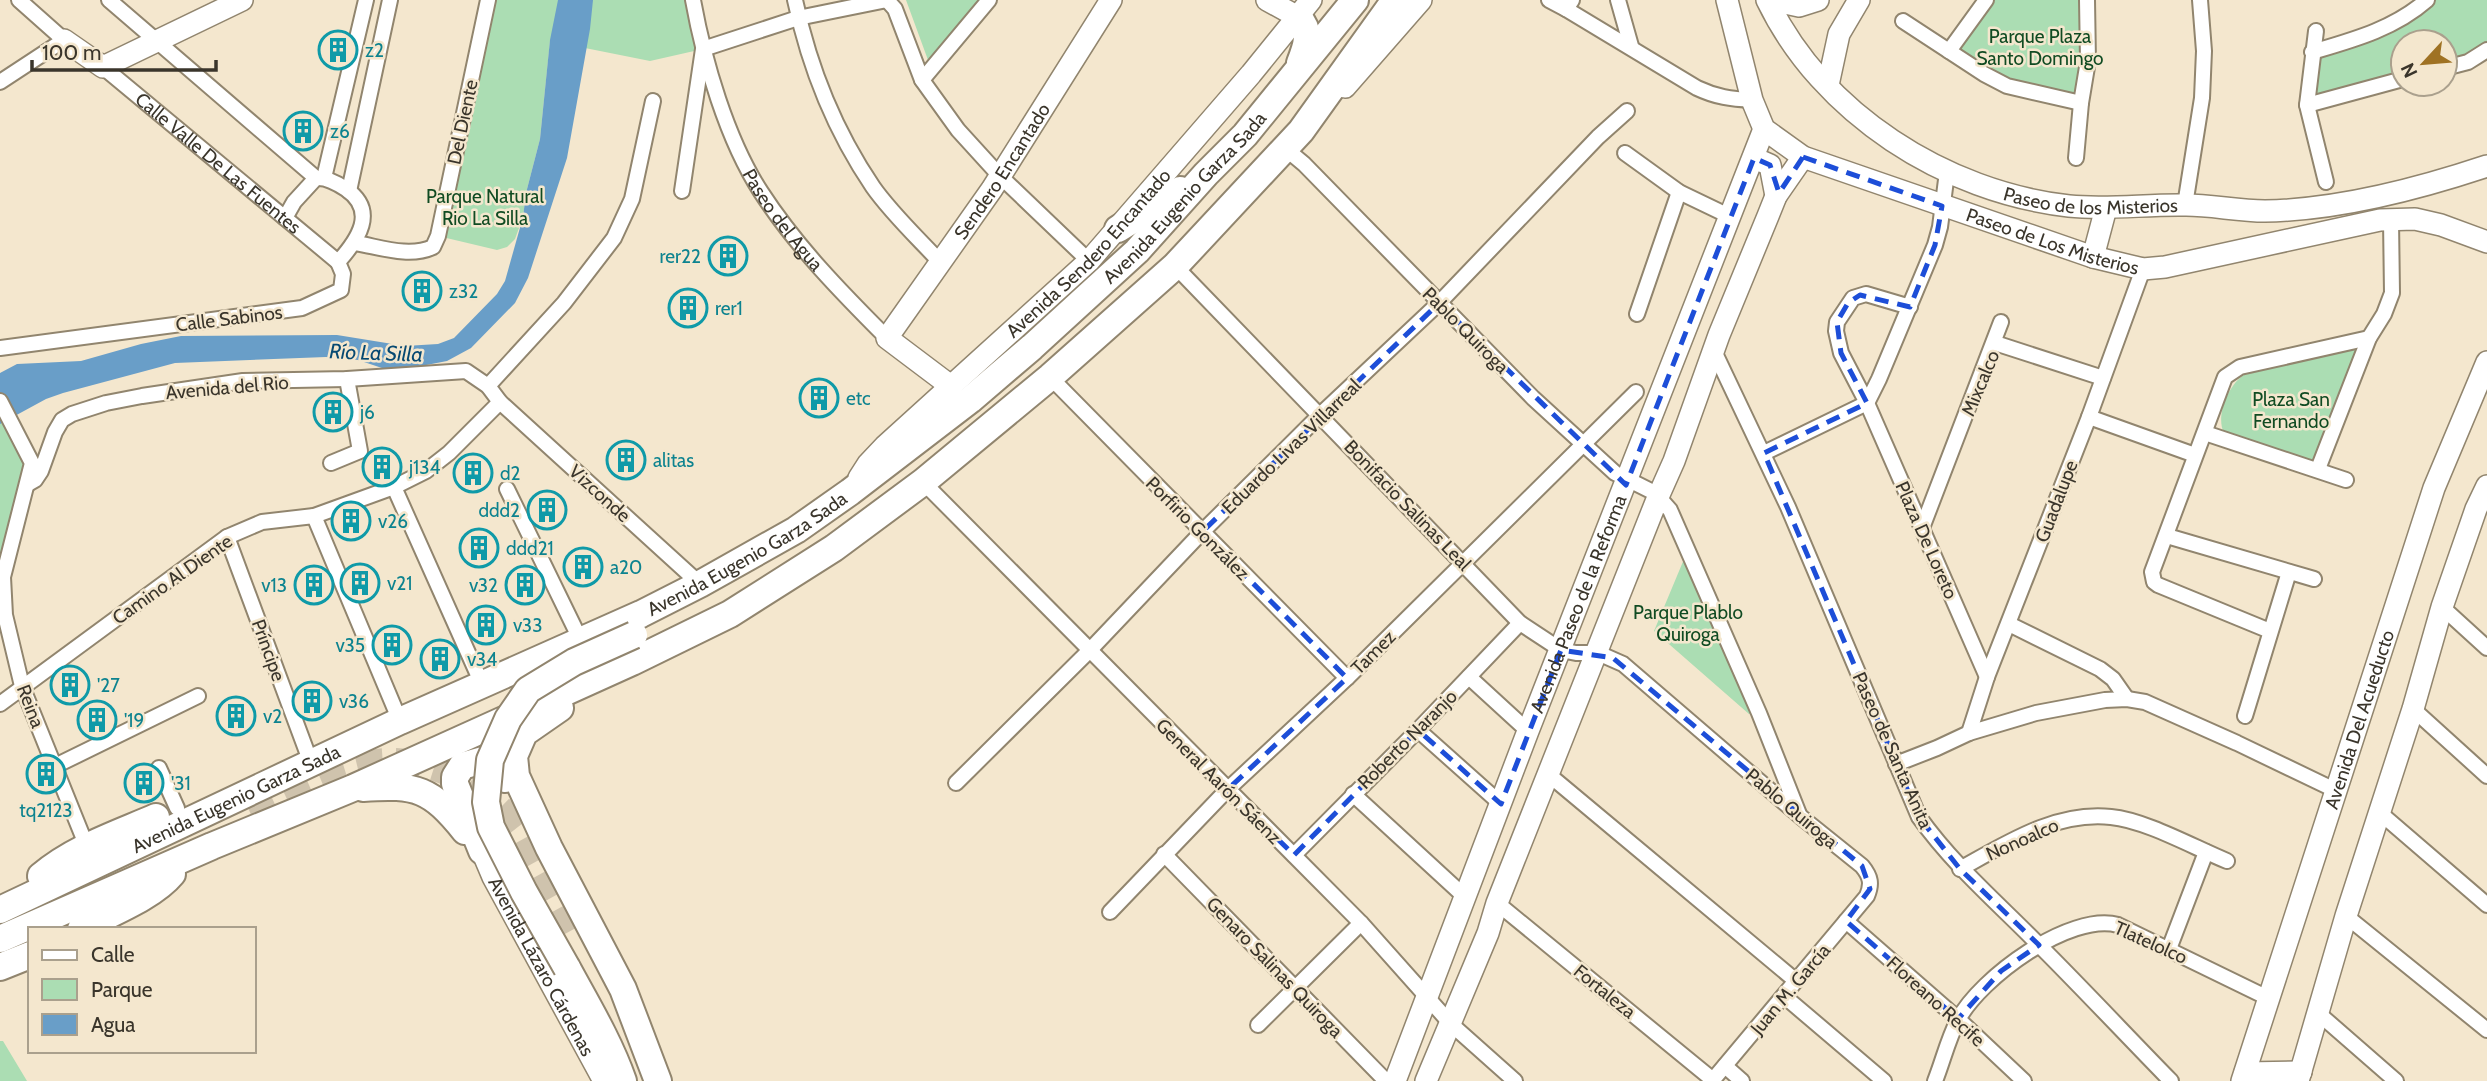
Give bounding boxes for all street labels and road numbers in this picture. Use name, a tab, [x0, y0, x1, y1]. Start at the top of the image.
street label: Del Diente	[442, 77, 483, 167]
street label: Calle Valle De Las Fuentes	[131, 88, 306, 239]
street label: Sendero Encantado	[949, 99, 1055, 244]
street label: Avenida Eugenio Garza Sada	[1098, 107, 1271, 288]
street label: Avenida Sendero Encantado	[1002, 164, 1176, 343]
street label: Paseo del Agua	[738, 165, 828, 276]
street label: Paseo de los Misterios	[2001, 182, 2178, 219]
street label: Paseo de Los Misterios	[1963, 203, 2141, 280]
street label: Pablo Quiroga	[1418, 282, 1514, 378]
street label: Calle Sabinos	[174, 301, 284, 336]
street label: Mixcalco	[1956, 347, 2005, 419]
street label: Avenida del Rio	[165, 371, 289, 404]
street label: Eduardo Livas Villarreal	[1217, 374, 1366, 519]
street label: Bonifacio Salinas Leal	[1339, 435, 1476, 576]
street label: Guadalupe	[2030, 457, 2083, 546]
street label: Vizconde	[564, 460, 635, 527]
street label: Porfirio González	[1141, 472, 1254, 585]
street label: Plaza De Loreto	[1890, 478, 1963, 603]
street label: Avenida Eugenio Garza Sada	[643, 487, 851, 621]
street label: Avenida Paseo de la Reforma	[1525, 492, 1631, 716]
street label: Camino Al Diente	[108, 529, 237, 629]
street label: Príncipe	[247, 616, 290, 685]
street label: Tamez	[1346, 625, 1400, 679]
street label: Avenida Del Acueducto	[2320, 627, 2399, 812]
street label: Paseo de Santa Anita	[1848, 668, 1937, 832]
street label: Reina	[12, 681, 49, 731]
street label: Roberto Naranjo	[1353, 685, 1462, 794]
street label: General Aarón Sáenz	[1151, 714, 1286, 849]
street label: Avenida Eugenio Garza Sada	[128, 740, 344, 858]
street label: Pablo Quiroga	[1741, 763, 1842, 853]
street label: Nonoalco	[1982, 813, 2062, 866]
street label: Avenida Lázaro Cárdenas	[483, 873, 599, 1060]
street label: Genaro Salinas Quiroga	[1202, 892, 1348, 1042]
street label: Tlatelolco	[2111, 916, 2191, 969]
street label: Juan M. García	[1745, 939, 1835, 1040]
street label: Floreano Recife	[1882, 951, 1990, 1052]
street label: Fortaleza	[1569, 959, 1640, 1023]

